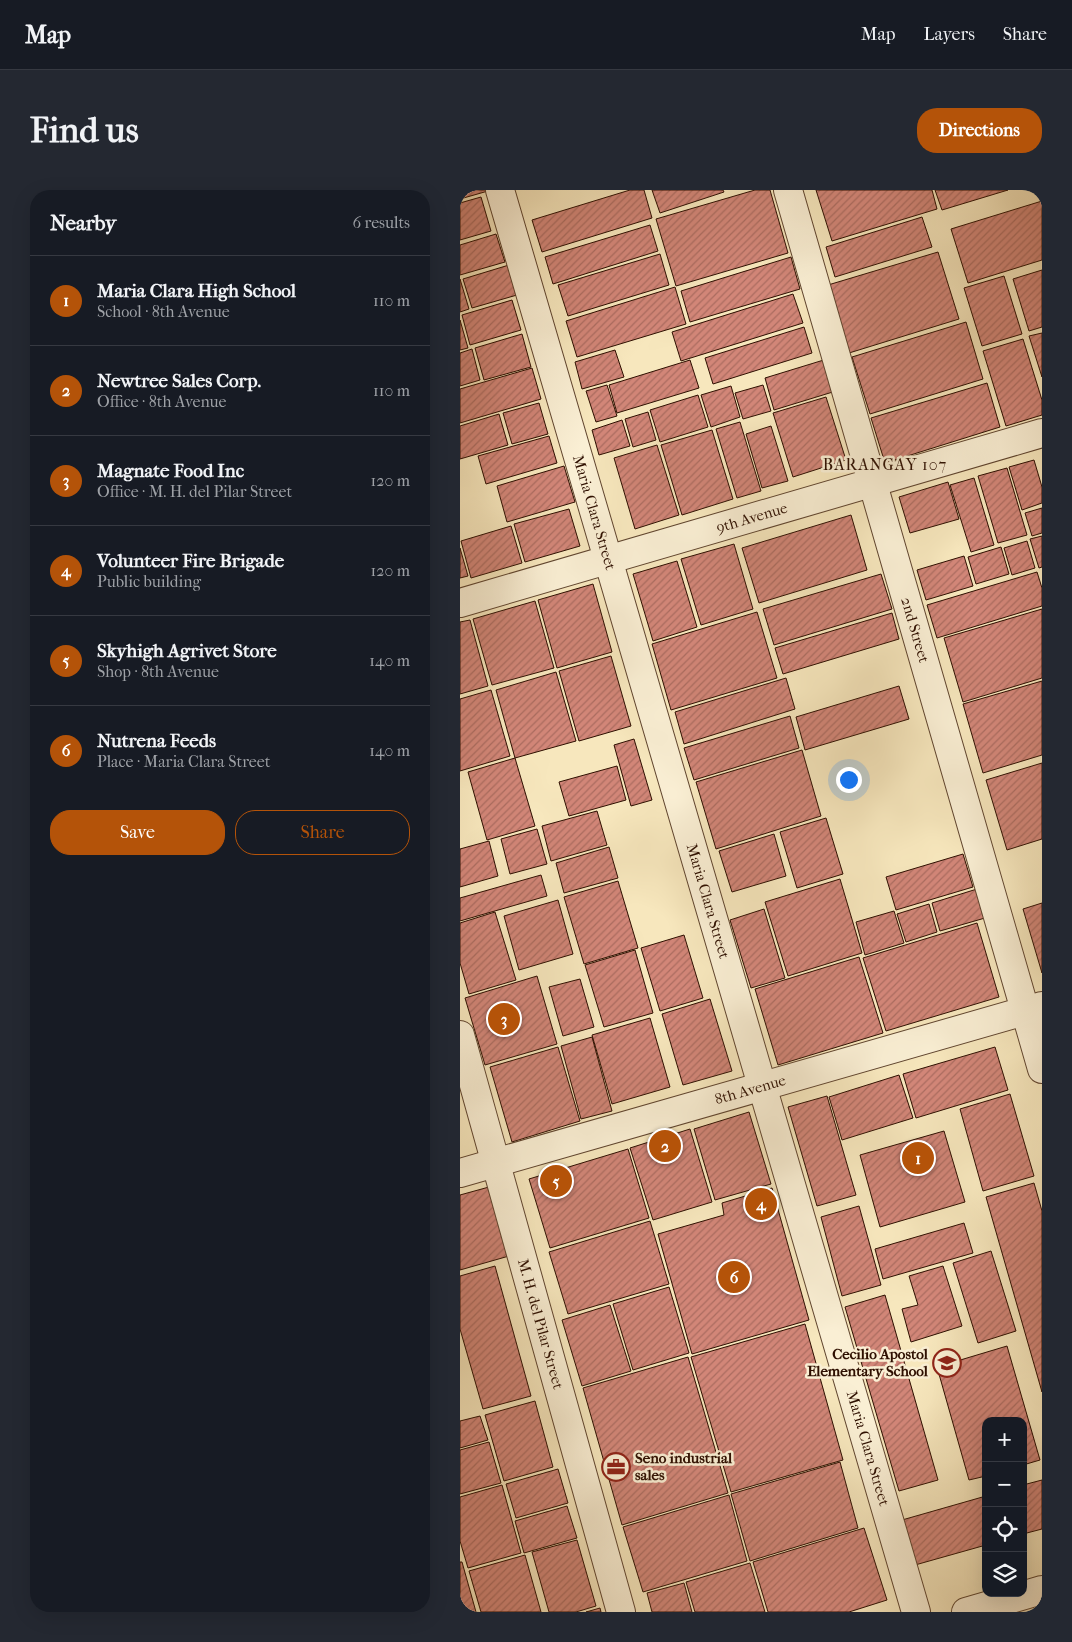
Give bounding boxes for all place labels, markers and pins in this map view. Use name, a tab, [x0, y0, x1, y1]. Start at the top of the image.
pin: 3	[488, 1000, 520, 1038]
pin: 2	[649, 1127, 681, 1165]
pin: 1	[902, 1139, 934, 1177]
pin: 5	[540, 1162, 572, 1200]
pin: 4	[745, 1185, 777, 1223]
pin: 6	[718, 1258, 750, 1296]
place label: Cecilio Apostol Elementary School	[807, 1345, 929, 1380]
school or university icon: Cecilio Apostol Elementary School	[932, 1348, 962, 1378]
place label: Seno industrial sales	[635, 1449, 733, 1484]
office icon: Seno industrial sales	[601, 1452, 631, 1482]

